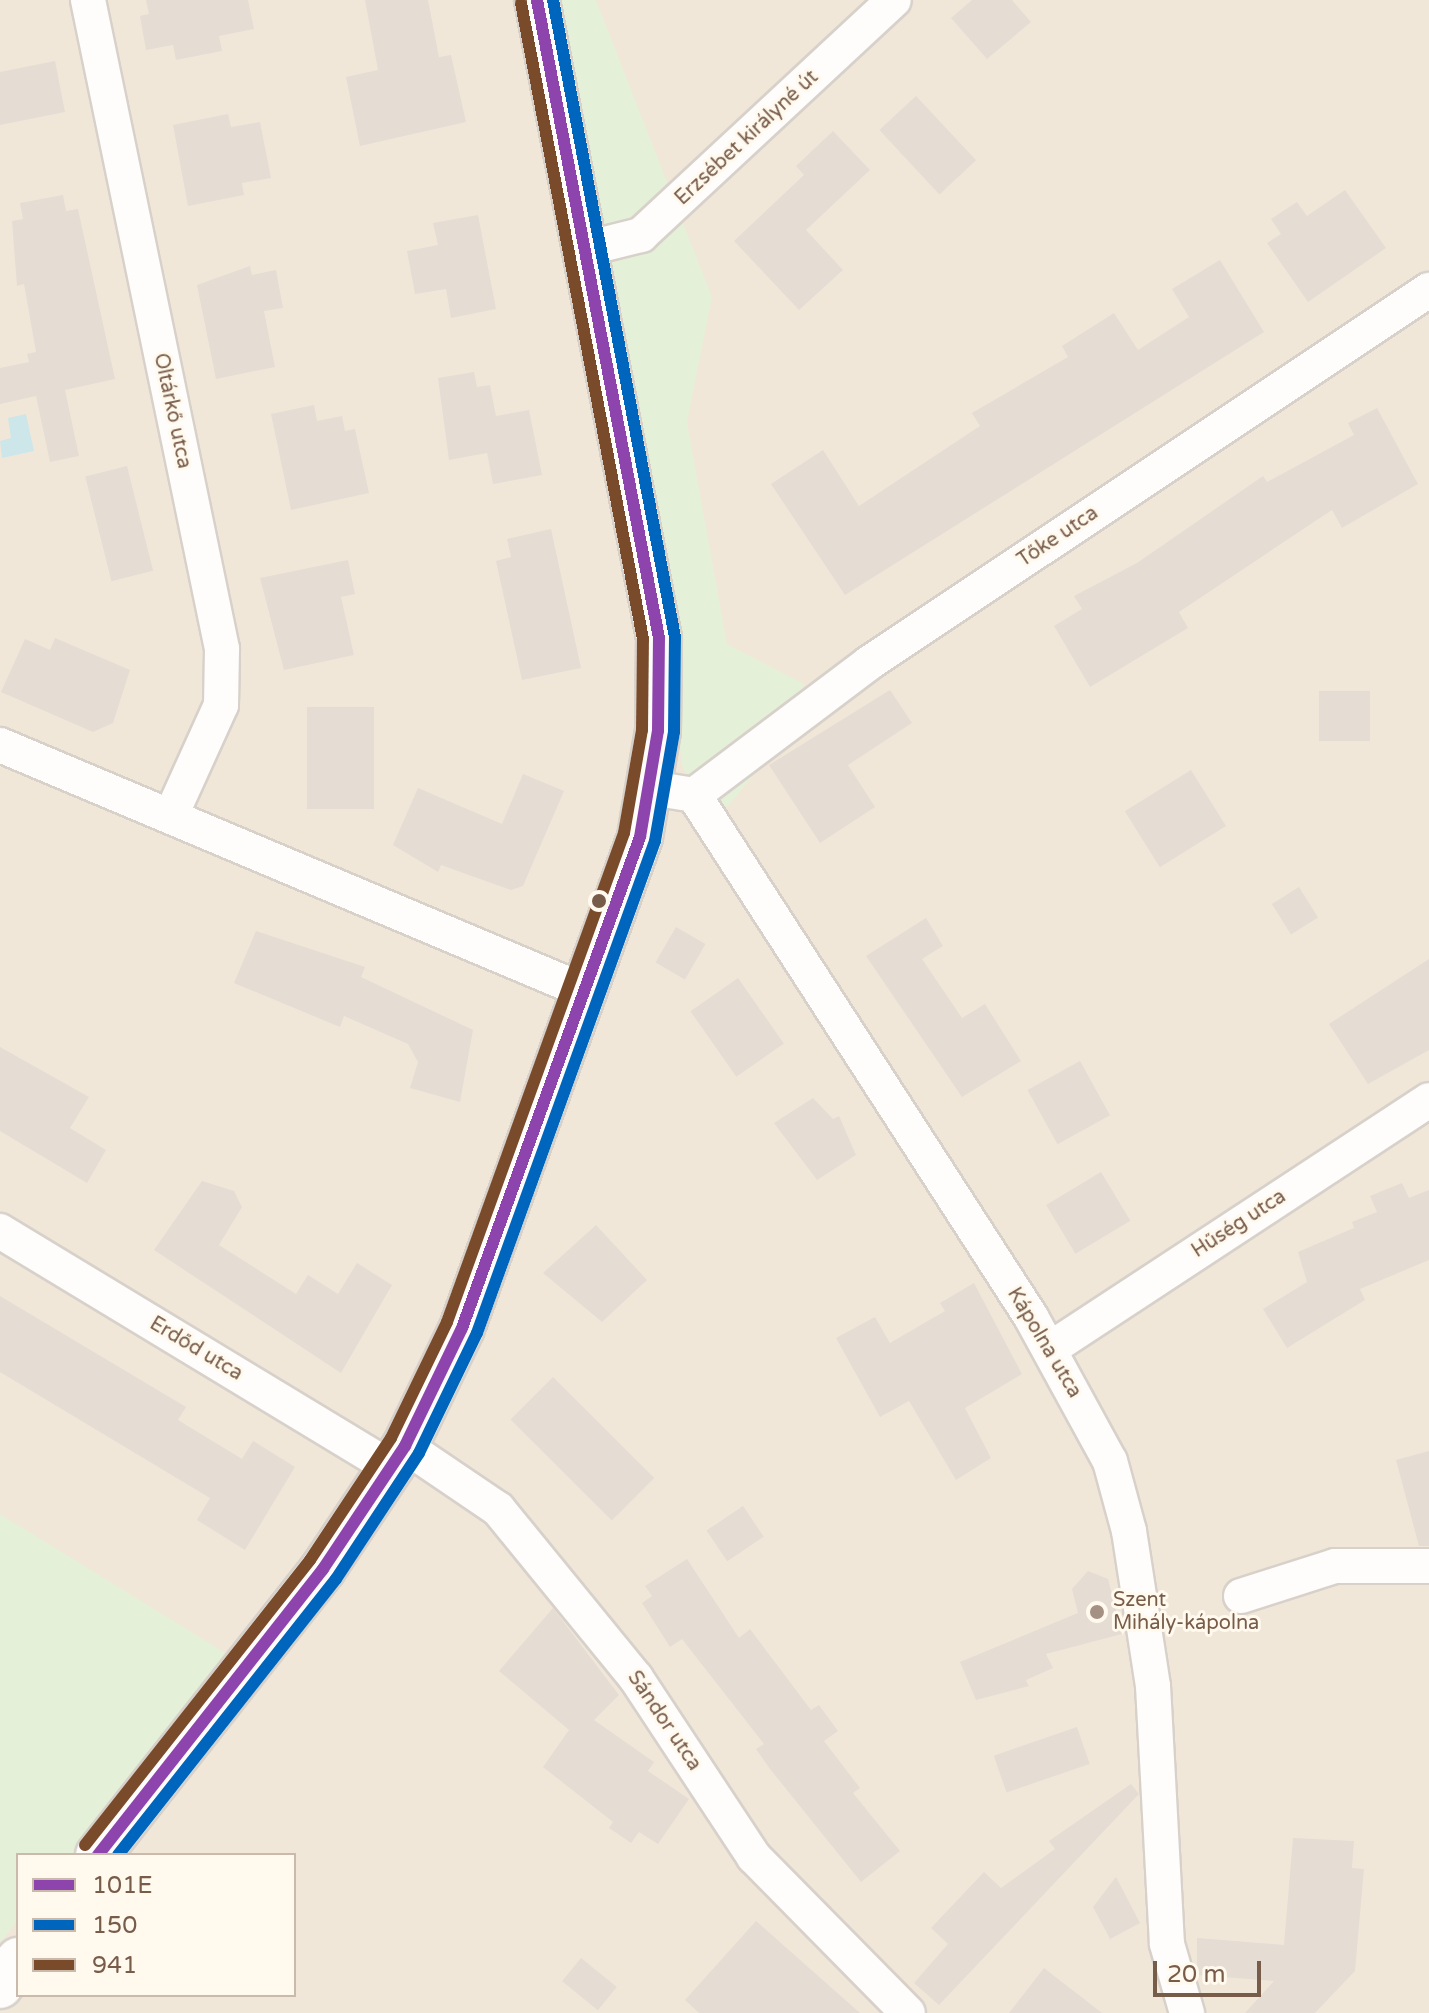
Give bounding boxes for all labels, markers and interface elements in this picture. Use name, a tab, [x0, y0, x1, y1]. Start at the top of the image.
street label: Erzsébet királyné út	[670, 65, 824, 211]
street label: Oltárkő utca	[148, 351, 196, 471]
street label: Tőke utca	[1013, 501, 1103, 573]
unlabelled marker	[591, 893, 607, 909]
street label: Hűség utca	[1187, 1185, 1291, 1263]
street label: Kápolna utca	[1002, 1283, 1086, 1403]
street label: Erdőd utca	[145, 1312, 247, 1386]
place label: Szent Mihály-kápolna	[1113, 1588, 1259, 1635]
marker: Szent Mihály-kápolna	[1088, 1603, 1106, 1621]
street label: Sándor utca	[622, 1667, 706, 1775]
legend	[16, 1853, 296, 1997]
text: 101E	[92, 1871, 153, 1900]
text: 150	[92, 1911, 137, 1940]
scale bar	[1157, 1945, 1265, 1995]
text: 941	[92, 1951, 137, 1980]
text: 20 m	[1167, 1960, 1225, 1989]

